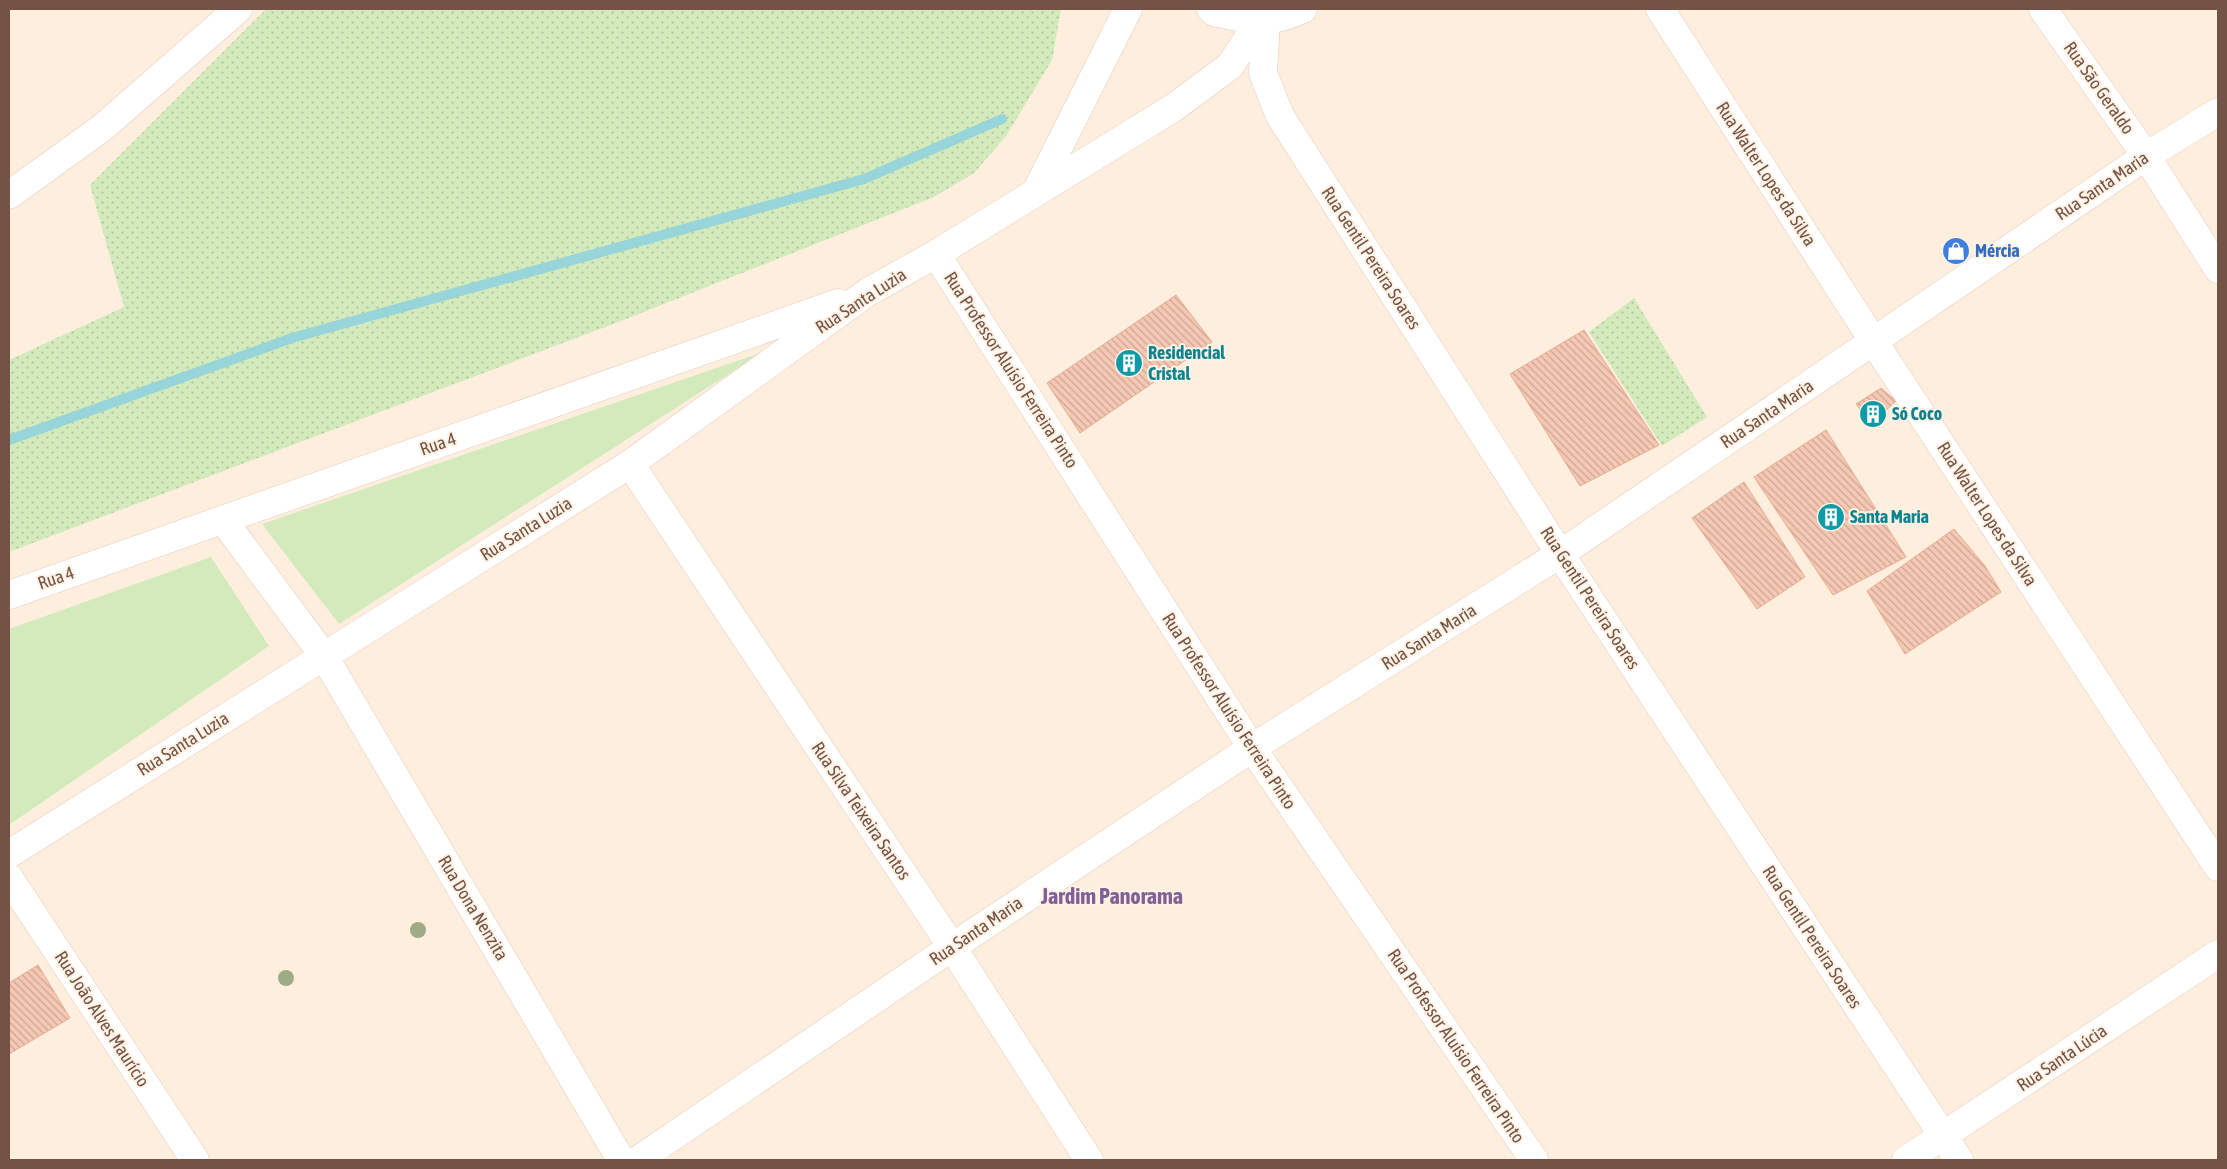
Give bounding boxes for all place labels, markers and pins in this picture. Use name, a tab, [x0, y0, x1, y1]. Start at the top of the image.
shop icon: Mércia	[1941, 236, 1971, 266]
place label: Mércia	[1975, 240, 2020, 261]
place label: Residencial Cristal	[1148, 342, 1225, 384]
building icon: Residencial Cristal	[1114, 348, 1144, 378]
building icon: Só Coco	[1858, 399, 1888, 429]
place label: Só Coco	[1892, 403, 1942, 424]
building icon: Santa Maria	[1816, 502, 1846, 532]
place label: Santa Maria	[1850, 506, 1929, 527]

